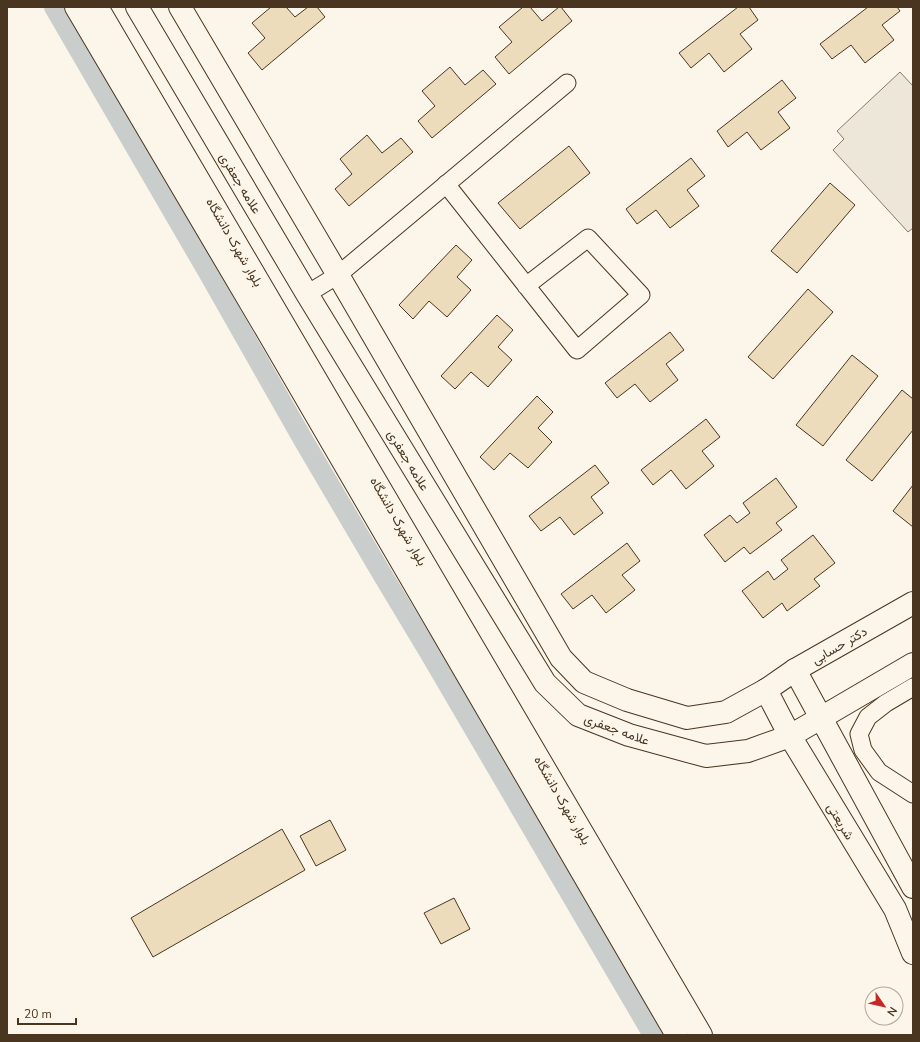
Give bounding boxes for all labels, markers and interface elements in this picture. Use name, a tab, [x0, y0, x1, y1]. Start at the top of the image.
street label: علامه جعفری	[215, 150, 266, 218]
street label: بلوار شهرک دانشگاه	[201, 195, 267, 290]
street label: علامه جعفری	[383, 427, 434, 495]
street label: بلوار شهرک دانشگاه	[365, 474, 431, 569]
street label: دکتر حسابی	[808, 623, 871, 669]
street label: علامه جعفری	[581, 710, 652, 750]
street label: بلوار شهرک دانشگاه	[529, 753, 595, 848]
street label: شریعتی	[822, 800, 858, 843]
north arrow	[864, 986, 904, 1026]
scale bar	[18, 1000, 76, 1026]
text: N	[883, 1004, 900, 1019]
text: 20 m	[24, 1006, 52, 1022]

